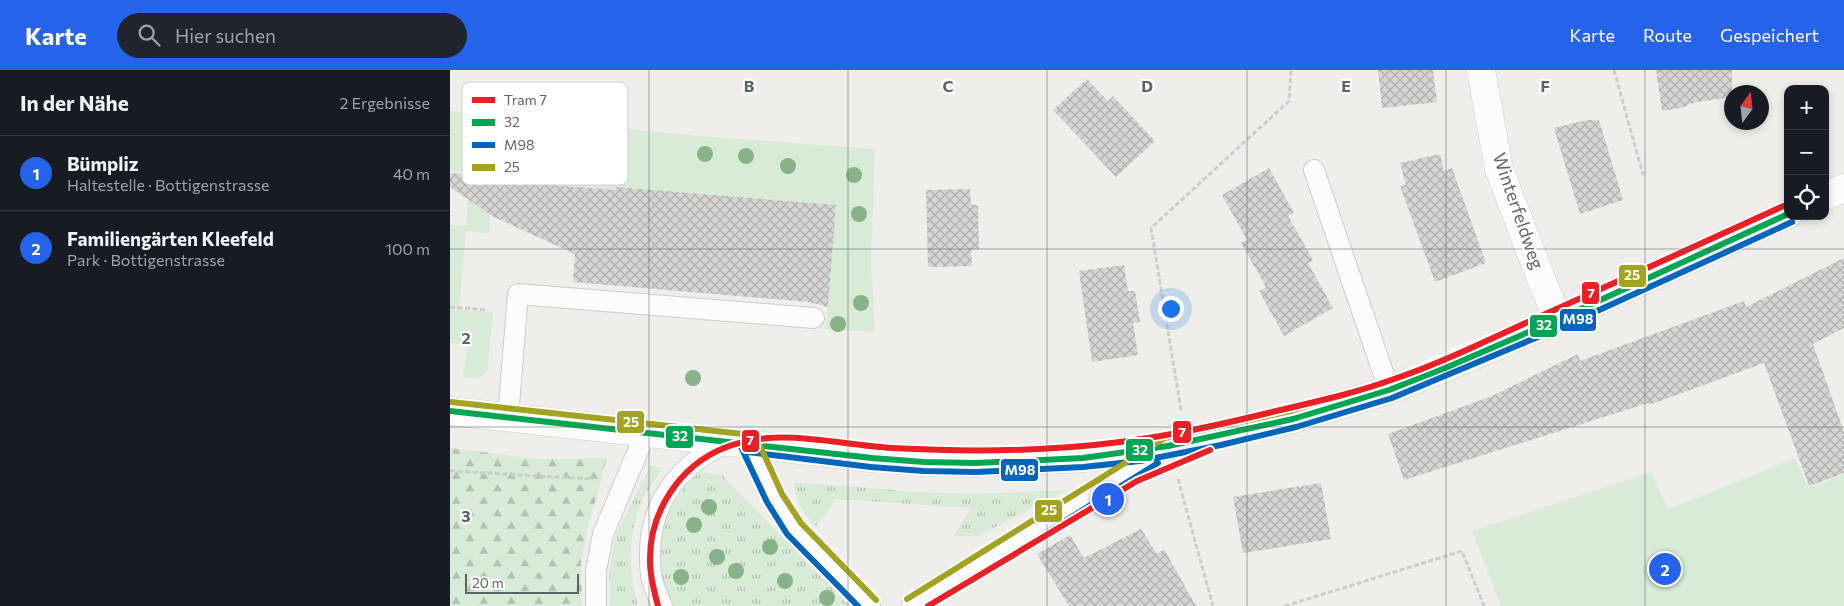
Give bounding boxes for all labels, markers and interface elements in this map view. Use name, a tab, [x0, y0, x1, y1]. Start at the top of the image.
search box	[117, 13, 467, 58]
text: Karte	[25, 21, 87, 50]
icon: search	[135, 21, 163, 49]
text: Hier suchen	[175, 24, 276, 47]
text: Karte	[1570, 24, 1615, 46]
text: Route	[1643, 24, 1692, 46]
text: Gespeichert	[1720, 24, 1819, 46]
text: B	[744, 76, 755, 95]
text: C	[943, 76, 954, 95]
text: D	[1141, 76, 1153, 95]
text: E	[1341, 76, 1351, 95]
text: F	[1540, 76, 1550, 95]
legend	[462, 82, 628, 185]
north arrow	[1724, 85, 1769, 130]
map controls	[1784, 85, 1829, 220]
button: +	[1784, 85, 1829, 130]
text: In der Nähe	[20, 90, 129, 115]
text: Tram 7	[504, 91, 547, 108]
text: 2 Ergebnisse	[340, 93, 430, 112]
text: 32	[504, 113, 520, 130]
button: −	[1784, 130, 1829, 175]
text: M98	[504, 136, 534, 153]
street label: Winterfeldweg	[1489, 150, 1549, 272]
text: Bümpliz	[67, 152, 139, 175]
text: 25	[504, 158, 520, 175]
text: 1	[32, 164, 40, 183]
text: 40 m	[393, 164, 430, 183]
text: Haltestelle · Bottigenstrasse	[67, 175, 269, 194]
button: locate	[1784, 175, 1829, 220]
text: Familiengärten Kleefeld	[67, 227, 274, 250]
text: 2	[31, 239, 41, 258]
text: 100 m	[385, 239, 430, 258]
text: Park · Bottigenstrasse	[67, 250, 225, 269]
line badge: 25	[1618, 264, 1647, 288]
text: 25	[1624, 266, 1640, 283]
line badge: 7	[1581, 281, 1600, 305]
text: 7	[1587, 284, 1595, 301]
your location	[1158, 296, 1184, 322]
line badge: M98	[1559, 308, 1597, 332]
text: M98	[1563, 310, 1594, 327]
line badge: 32	[1529, 314, 1558, 338]
text: 32	[1536, 316, 1552, 333]
text: 2	[461, 328, 471, 347]
line badge: 25	[616, 410, 645, 434]
text: 25	[623, 413, 639, 430]
line badge: 7	[1172, 420, 1192, 444]
text: 7	[1178, 423, 1186, 440]
line badge: 32	[665, 425, 694, 449]
text: 32	[672, 427, 688, 444]
line badge: 7	[741, 429, 760, 453]
text: 7	[746, 431, 754, 448]
line badge: 32	[1125, 438, 1154, 462]
text: 32	[1132, 441, 1148, 458]
line badge: M98	[1000, 458, 1039, 482]
text: M98	[1005, 461, 1036, 478]
pin: 1	[1092, 480, 1124, 518]
line badge: 25	[1034, 499, 1063, 523]
text: 25	[1041, 501, 1057, 518]
text: 3	[461, 506, 471, 525]
pin: 2	[1649, 550, 1681, 588]
scale bar	[465, 571, 579, 594]
text: 20 m	[472, 574, 504, 591]

